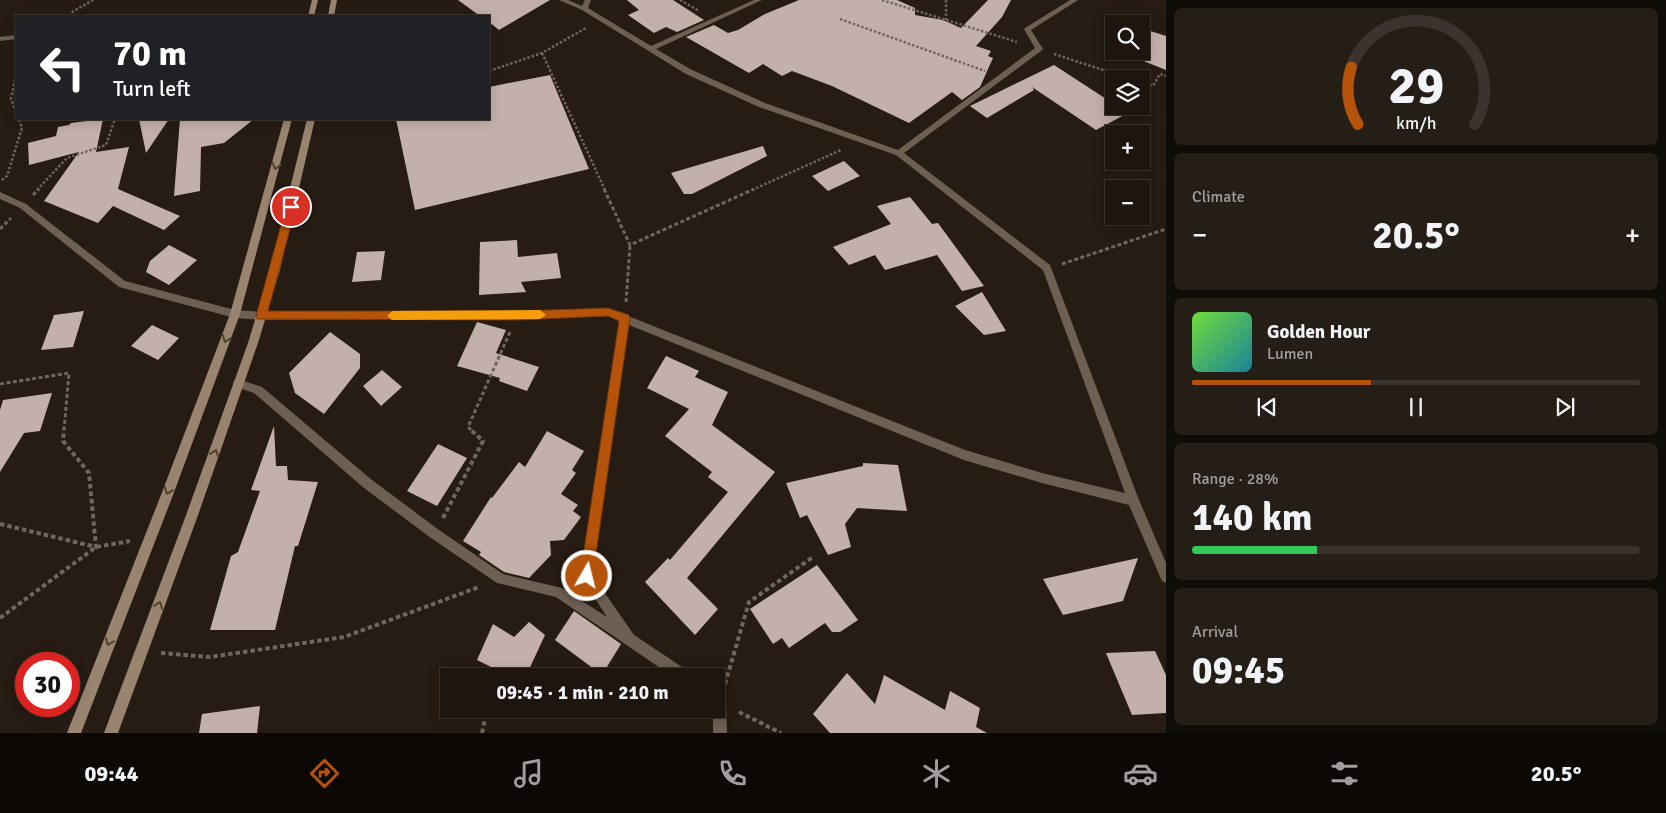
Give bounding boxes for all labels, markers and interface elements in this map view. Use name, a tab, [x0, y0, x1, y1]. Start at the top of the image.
map controls	[1105, 15, 1150, 225]
button: search	[1105, 15, 1150, 60]
text: 70 m	[113, 32, 187, 75]
icon: left	[30, 35, 95, 100]
text: 29	[1388, 54, 1444, 118]
button: layers	[1105, 70, 1150, 115]
text: Turn left	[113, 75, 191, 102]
text: km/h	[1396, 112, 1436, 134]
button: +	[1105, 125, 1150, 170]
one-way arrow	[271, 161, 282, 170]
button: −	[1105, 180, 1150, 225]
pin	[270, 186, 312, 228]
text: Climate	[1192, 187, 1245, 207]
icon: arrive	[277, 193, 305, 221]
text: 20.5°	[1372, 212, 1460, 259]
text: −	[1192, 218, 1207, 252]
text: +	[1625, 218, 1640, 252]
text: Golden Hour	[1267, 320, 1370, 344]
one-way arrow	[222, 334, 232, 342]
text: Lumen	[1267, 344, 1313, 364]
icon: previous	[1253, 393, 1281, 421]
icon: pause	[1402, 393, 1430, 421]
icon: next	[1551, 393, 1579, 421]
one-way arrow	[209, 449, 219, 458]
text: Range · 28%	[1192, 469, 1278, 489]
one-way arrow	[164, 486, 175, 495]
text: 140 km	[1192, 494, 1313, 541]
position arrow	[560, 549, 612, 601]
one-way arrow	[153, 602, 163, 610]
text: Arrival	[1192, 622, 1238, 642]
one-way arrow	[105, 637, 115, 646]
text: 09:45	[1192, 647, 1285, 694]
speed limit sign: 30	[15, 652, 80, 717]
text: 09:45 · 1 min · 210 m	[496, 681, 669, 705]
icon: directions	[307, 756, 342, 791]
icon: music	[511, 756, 546, 791]
icon: phone	[715, 756, 750, 791]
icon: climate	[919, 756, 954, 791]
icon: car	[1123, 756, 1158, 791]
icon: filters	[1327, 756, 1362, 791]
text: 09:44	[84, 760, 138, 787]
text: 20.5°	[1531, 760, 1582, 787]

